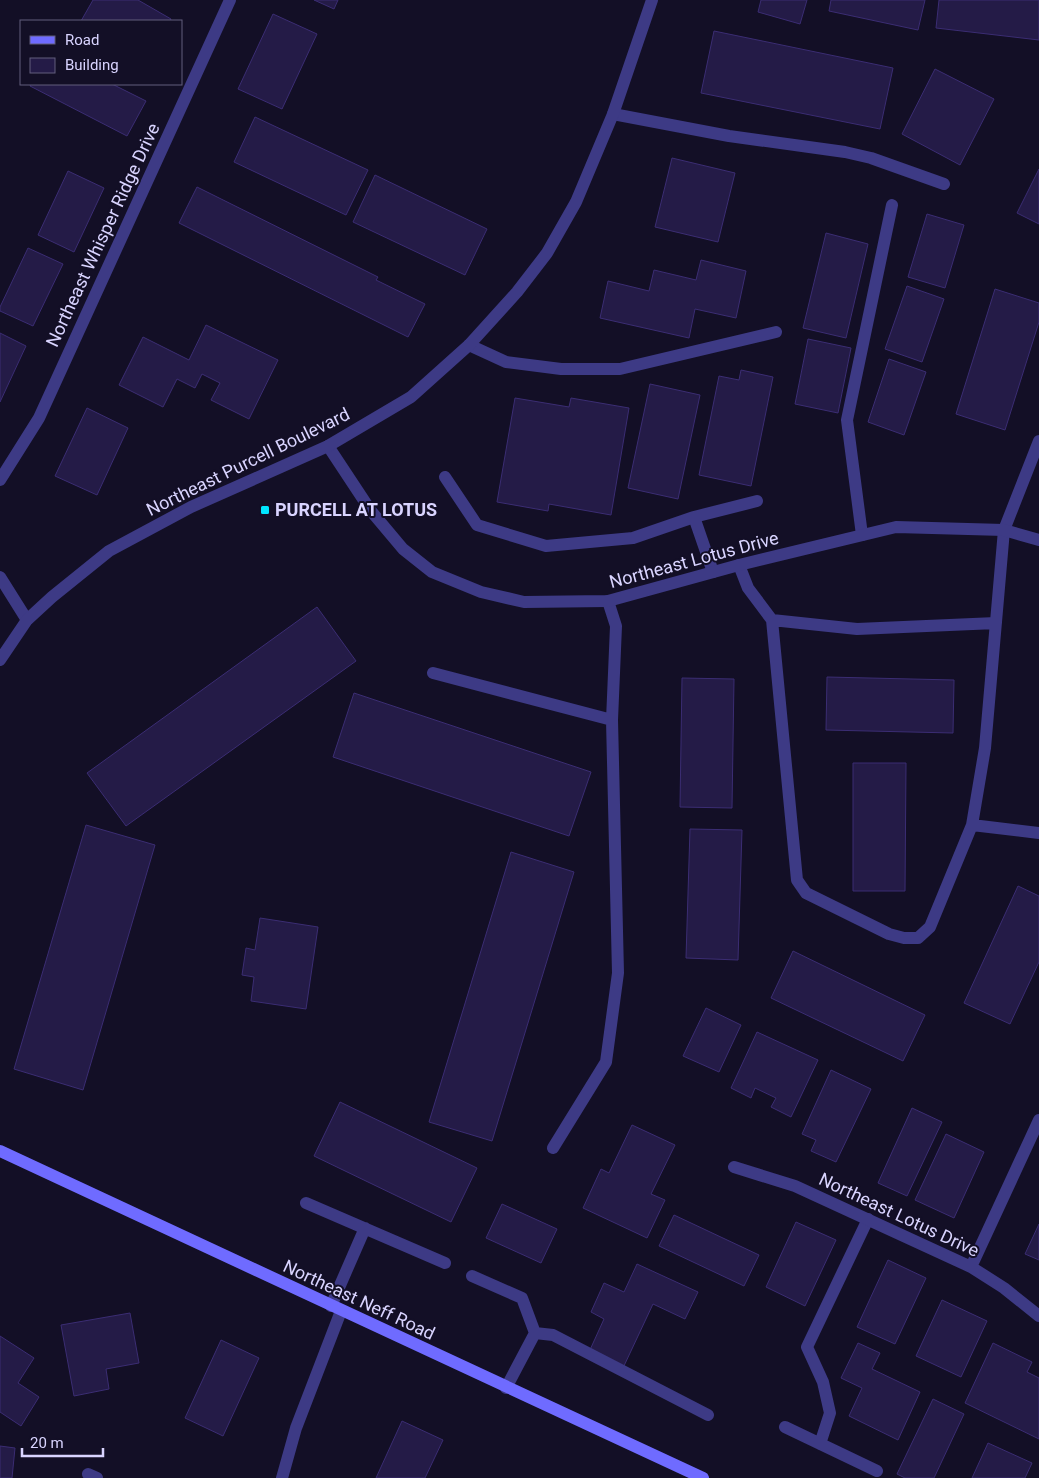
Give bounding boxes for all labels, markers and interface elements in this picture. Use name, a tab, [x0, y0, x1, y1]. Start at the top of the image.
legend	[20, 20, 182, 85]
text: Road	[65, 31, 99, 49]
text: Building	[65, 56, 119, 74]
street label: Northeast Whisper Ridge Drive	[41, 120, 164, 350]
street label: Northeast Purcell Boulevard	[143, 403, 353, 520]
place label: PURCELL AT LOTUS	[275, 499, 437, 520]
marker: PURCELL AT LOTUS	[259, 504, 271, 516]
street label: Northeast Lotus Drive	[607, 527, 781, 592]
street label: Northeast Lotus Drive	[816, 1168, 983, 1261]
street label: Northeast Neff Road	[280, 1255, 438, 1344]
scale bar	[22, 1426, 104, 1458]
text: 20 m	[30, 1434, 64, 1452]

